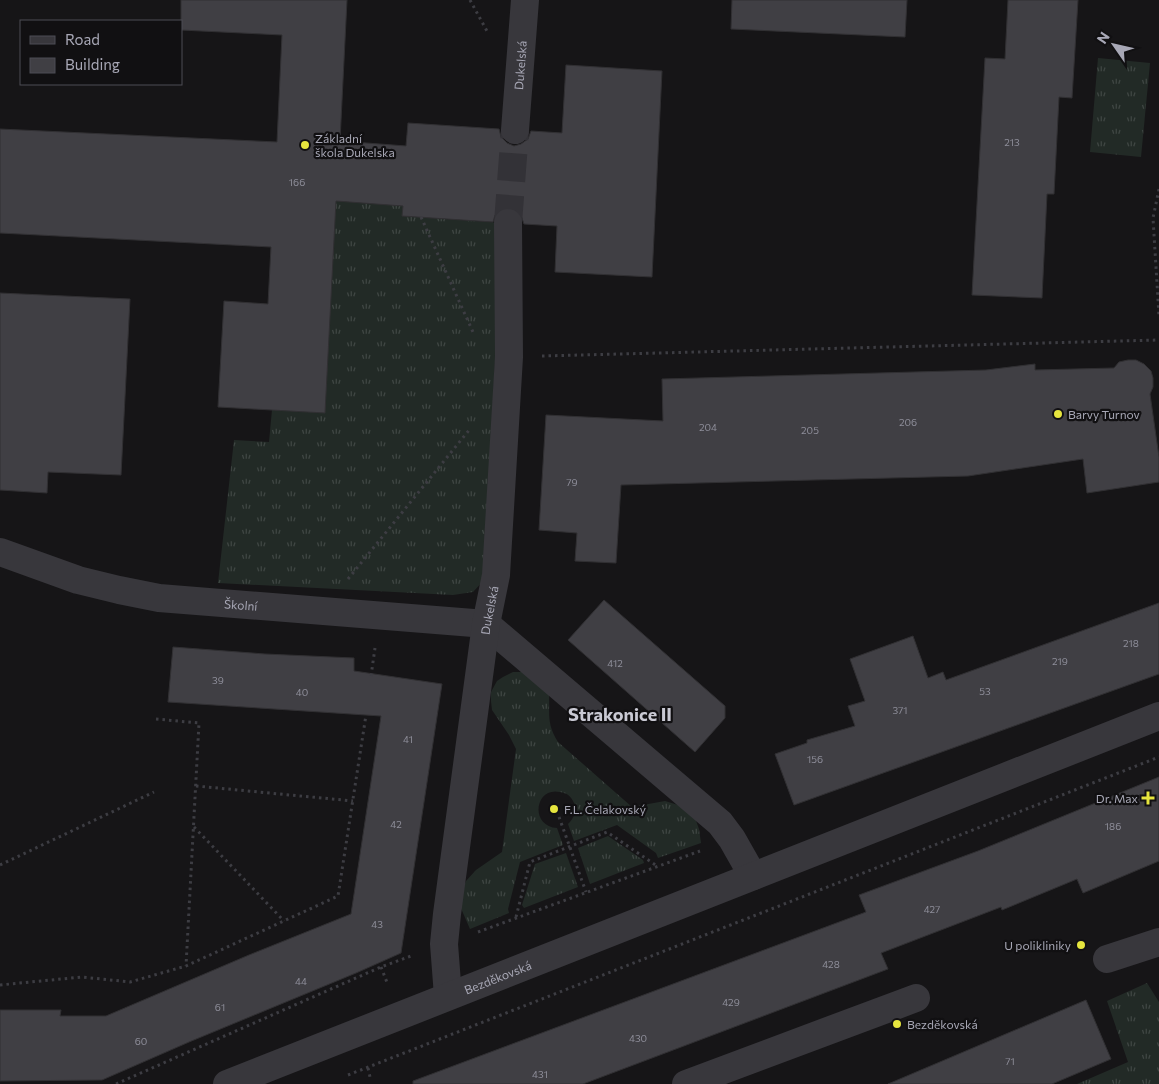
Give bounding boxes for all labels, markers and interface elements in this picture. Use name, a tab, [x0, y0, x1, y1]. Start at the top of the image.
legend	[20, 20, 182, 85]
north arrow	[1089, 20, 1139, 70]
text: N	[1093, 28, 1113, 47]
text: Road	[65, 30, 100, 48]
street label: Dukelská	[511, 40, 529, 90]
text: Building	[65, 55, 120, 73]
place label: Základní škola Dukelska	[315, 131, 395, 159]
house number: 213	[1004, 136, 1020, 148]
marker: Základní škola Dukelska	[299, 139, 311, 151]
house number: 166	[289, 176, 305, 188]
place label: Barvy Turnov	[1068, 407, 1140, 421]
marker: Barvy Turnov	[1052, 408, 1064, 420]
house number: 206	[899, 416, 917, 428]
house number: 204	[699, 421, 717, 433]
house number: 205	[801, 424, 819, 436]
house number: 79	[566, 476, 578, 488]
street label: Dukelská	[478, 585, 501, 635]
street label: Školní	[224, 596, 259, 613]
house number: 218	[1123, 637, 1139, 649]
house number: 219	[1052, 655, 1068, 667]
house number: 412	[607, 657, 623, 669]
house number: 39	[212, 674, 224, 686]
house number: 53	[979, 685, 991, 697]
house number: 40	[296, 686, 308, 698]
district label: Strakonice II	[568, 703, 672, 725]
house number: 371	[892, 704, 908, 716]
house number: 41	[403, 733, 413, 745]
house number: 156	[807, 753, 823, 765]
place label: Dr. Max	[1096, 791, 1139, 805]
marker: Dr. Max	[1142, 792, 1154, 804]
place label: F.L. Čelakovský	[564, 802, 646, 816]
marker: F.L. Čelakovský	[548, 803, 560, 815]
house number: 42	[390, 818, 402, 830]
house number: 186	[1105, 820, 1121, 832]
house number: 427	[924, 903, 940, 915]
house number: 43	[371, 918, 383, 930]
place label: U polikliniky	[1004, 938, 1071, 952]
marker: U polikliniky	[1075, 939, 1087, 951]
street label: Bezděkovská	[462, 958, 533, 997]
house number: 428	[822, 958, 840, 970]
house number: 44	[295, 975, 307, 987]
house number: 429	[722, 996, 740, 1008]
house number: 61	[215, 1001, 225, 1013]
place label: Bezděkovská	[907, 1017, 978, 1031]
marker: Bezděkovská	[891, 1018, 903, 1030]
house number: 430	[629, 1032, 647, 1044]
house number: 60	[135, 1035, 147, 1047]
house number: 71	[1005, 1055, 1015, 1067]
house number: 431	[532, 1068, 548, 1080]

